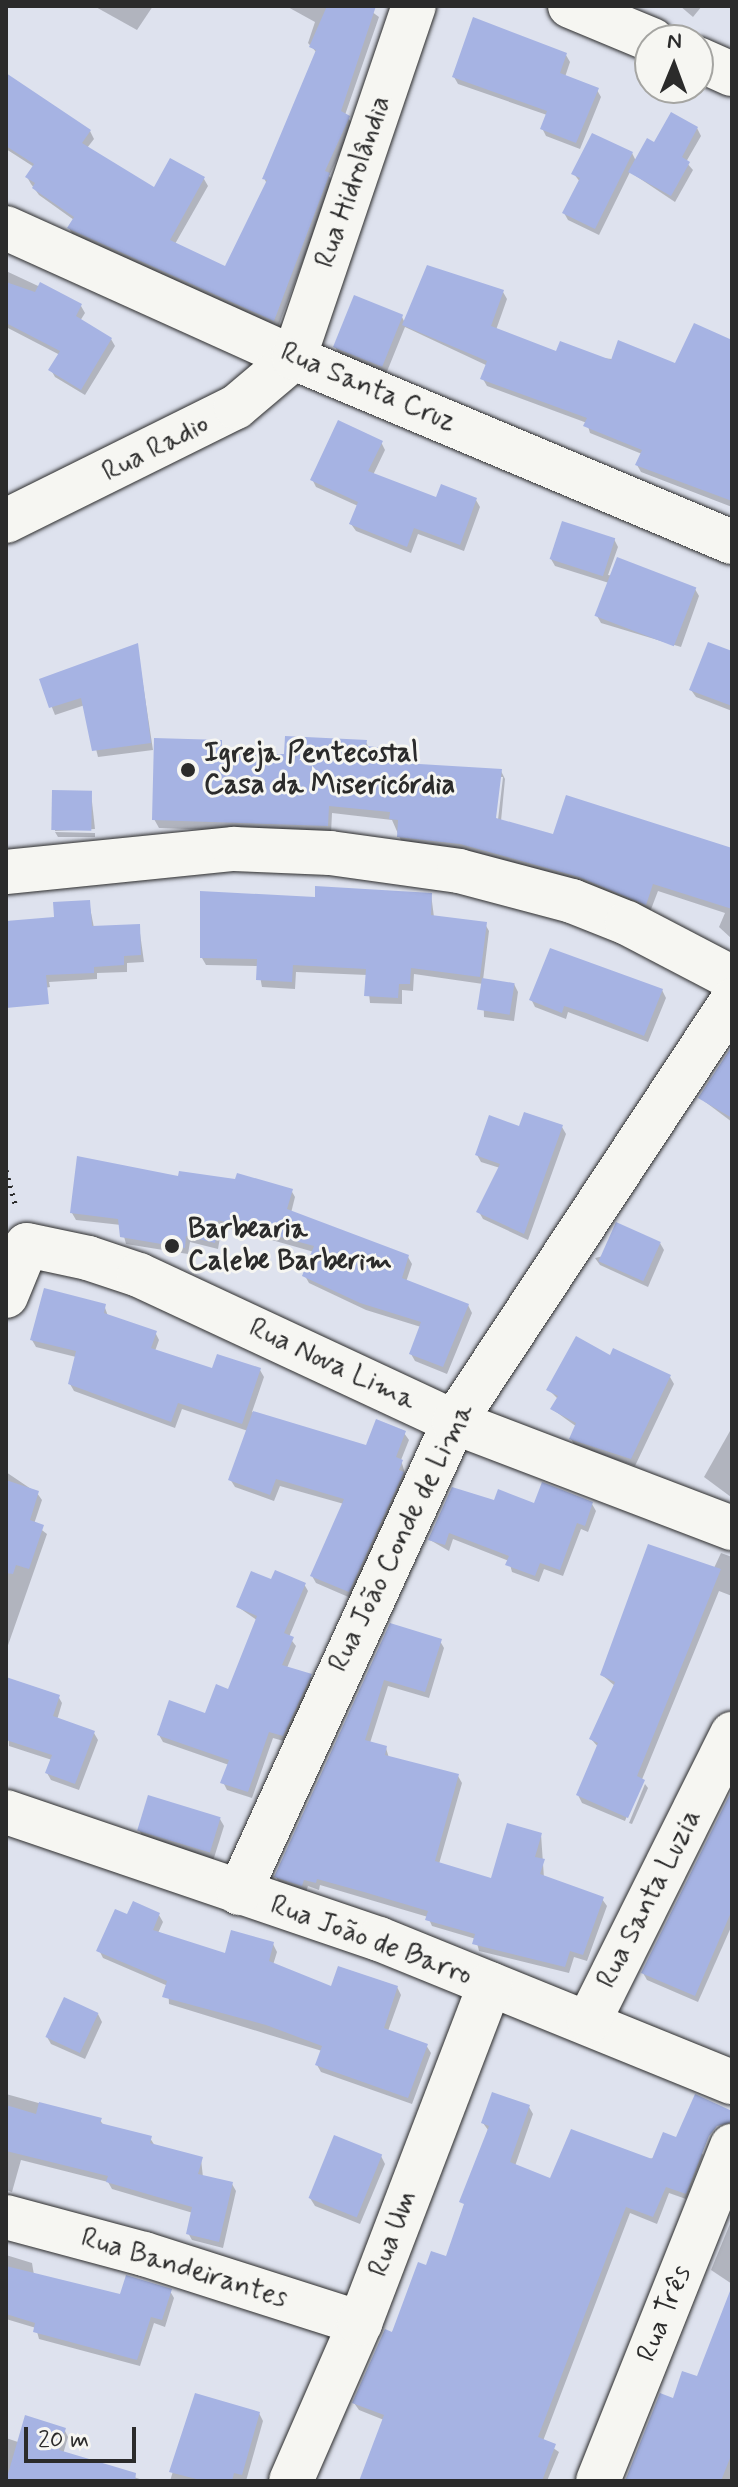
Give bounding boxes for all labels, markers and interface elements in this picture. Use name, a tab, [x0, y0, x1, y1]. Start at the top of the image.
north arrow	[634, 24, 714, 104]
text: N	[667, 28, 682, 56]
street label: Rua Hidrolândia	[309, 92, 399, 272]
street label: Rua Santa Cruz	[275, 336, 461, 440]
street label: Rua Radio	[98, 409, 214, 489]
place label: Igreja Pentecostal Casa da Misericórdia	[204, 737, 450, 803]
marker: Igreja Pentecostal Casa da Misericórdia	[179, 761, 197, 779]
place label: Barbearia Calebe Barberim	[188, 1213, 392, 1279]
marker: Barbearia Calebe Barberim	[163, 1237, 181, 1255]
street label: Rua Nova Lima	[245, 1312, 419, 1418]
street label: Rua João Conde de Lima	[323, 1400, 481, 1676]
street label: Rua Santa Luzia	[590, 1804, 710, 1994]
street label: Rua João de Barro	[266, 1889, 476, 1993]
street label: Rua Um	[362, 2186, 426, 2282]
street label: Rua Bandeirantes	[78, 2222, 290, 2316]
street label: Rua Três	[631, 2261, 699, 2367]
scale bar	[28, 2411, 140, 2461]
text: 20 m	[38, 2425, 89, 2456]

